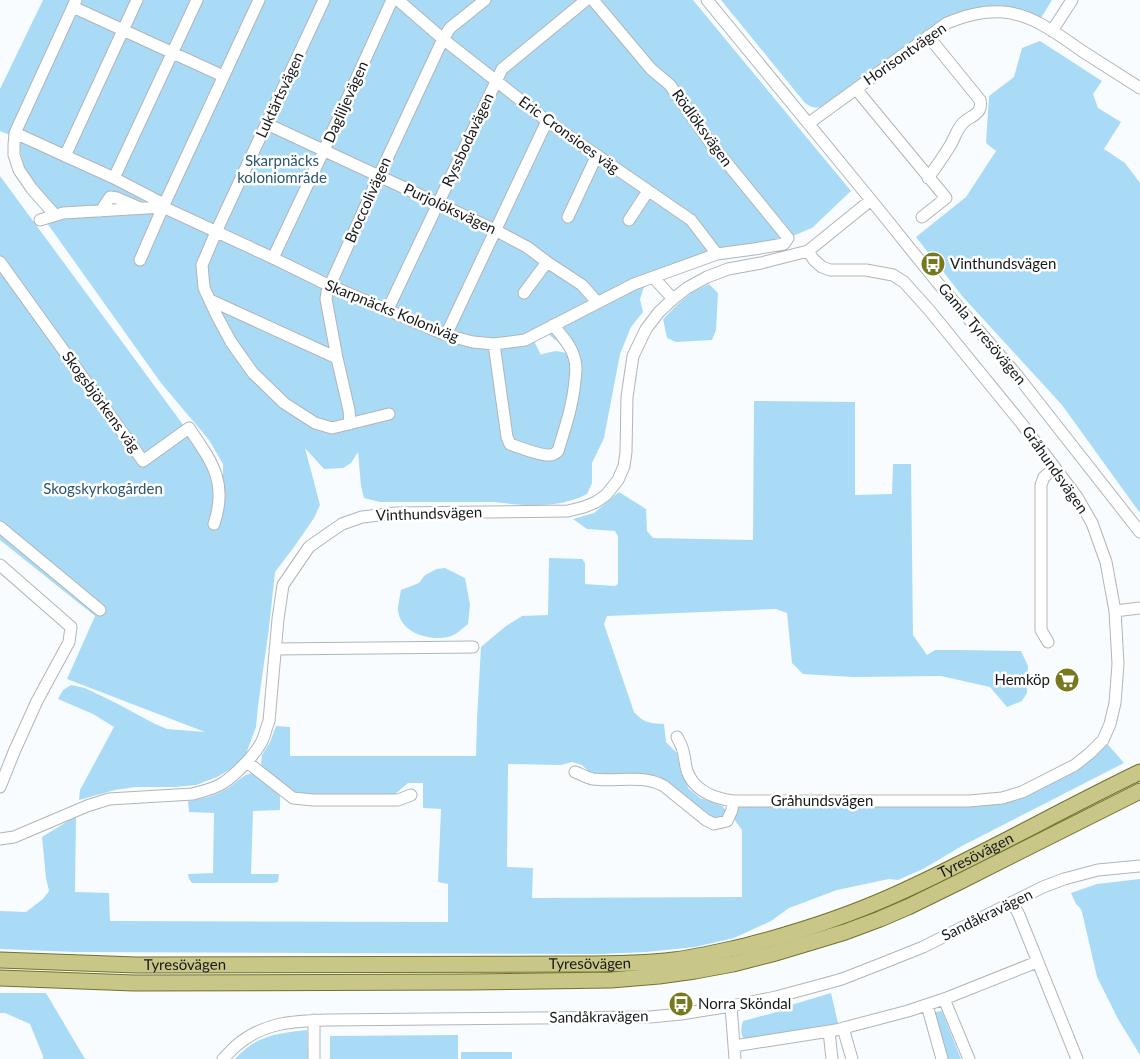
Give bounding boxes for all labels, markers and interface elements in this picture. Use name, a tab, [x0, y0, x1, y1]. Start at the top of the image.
street label: Horisontvägen	[860, 18, 949, 88]
street label: Luktärtsvägen	[251, 49, 307, 140]
street label: Dagliljevägen	[319, 58, 371, 145]
street label: Rödlöksvägen	[669, 85, 737, 169]
street label: Ryssbodavägen	[438, 90, 497, 189]
street label: Eric Cronsioes väg	[516, 92, 624, 177]
park label: Skarpnäcks koloniområde	[237, 151, 327, 186]
street label: Broccolivägen	[340, 154, 394, 245]
street label: Purjolöksvägen	[401, 179, 500, 237]
bus stop icon: Vinthundsvägen	[920, 251, 946, 277]
place label: Vinthundsvägen	[950, 254, 1056, 272]
street label: Skarpnäcks Koloniväg	[323, 275, 462, 345]
street label: Gamla Tyresövägen	[935, 279, 1031, 388]
street label: Skogsbjörkens väg	[59, 347, 145, 455]
street label: Gråhundsvägen	[1019, 422, 1093, 517]
park label: Skogskyrkogården	[43, 479, 163, 497]
street label: Vinthundsvägen	[376, 502, 482, 524]
supermarket icon: Hemköp	[1054, 667, 1080, 693]
place label: Hemköp	[994, 670, 1050, 688]
street label: Gråhundsvägen	[771, 791, 873, 809]
street label: Tyresövägen	[935, 828, 1016, 881]
street label: Sandåkravägen	[938, 884, 1035, 944]
street label: Tyresövägen	[549, 953, 631, 972]
street label: Tyresövägen	[144, 955, 226, 973]
bus stop icon: Norra Sköndal	[668, 991, 694, 1017]
place label: Norra Sköndal	[698, 994, 791, 1012]
street label: Sandåkravägen	[549, 1006, 649, 1026]

